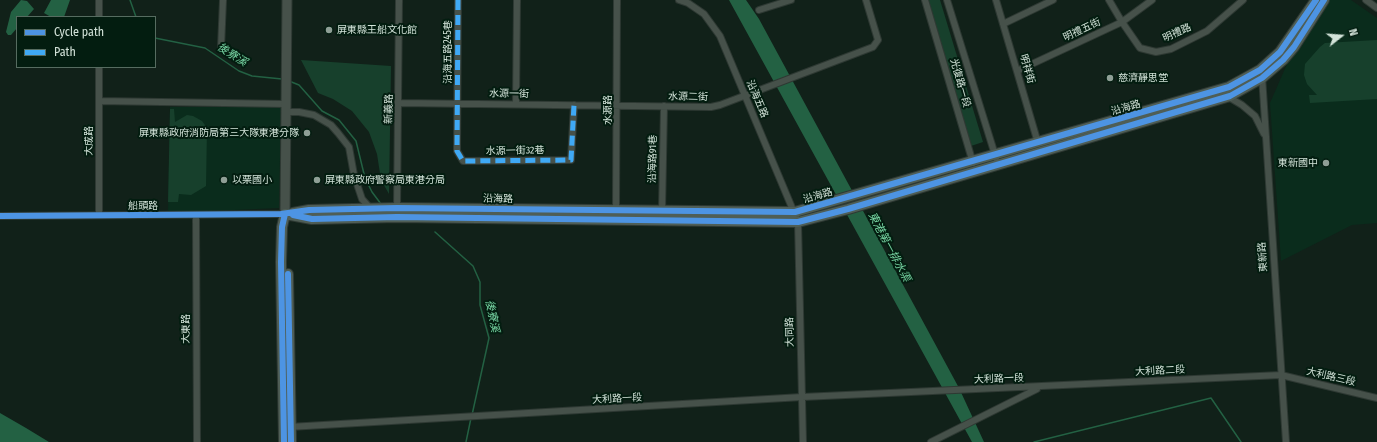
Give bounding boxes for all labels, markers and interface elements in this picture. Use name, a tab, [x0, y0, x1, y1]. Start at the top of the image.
legend	[16, 16, 156, 68]
street label: 明禮五街	[1061, 16, 1103, 44]
north arrow	[1321, 16, 1361, 56]
street label: 沿海五路245巷	[442, 20, 454, 84]
street label: 明禮路	[1161, 21, 1193, 45]
place label: 屏東縣王船文化館	[337, 24, 417, 36]
text: Cycle path	[54, 25, 104, 39]
marker: 屏東縣王船文化館	[324, 25, 334, 35]
text: N	[1346, 27, 1360, 37]
water label: 後寮溪	[215, 41, 249, 69]
text: Path	[54, 45, 76, 59]
street label: 明祥街	[1017, 53, 1037, 85]
street label: 光復路一段	[947, 57, 973, 109]
place label: 慈濟靜思堂	[1118, 72, 1168, 84]
marker: 慈濟靜思堂	[1105, 73, 1115, 83]
street label: 沿海五路	[744, 78, 770, 120]
street label: 水源一街	[489, 88, 529, 100]
street label: 水源二街	[668, 91, 708, 103]
street label: 新義路	[383, 94, 395, 124]
street label: 水源路	[602, 95, 614, 125]
street label: 沿海路	[1110, 98, 1142, 118]
street label: 大成路	[83, 126, 95, 156]
place label: 屏東縣政府消防局第三大隊東港分隊	[139, 127, 299, 139]
marker: 屏東縣政府消防局第三大隊東港分隊	[302, 128, 312, 138]
street label: 沿海路91巷	[647, 135, 659, 183]
street label: 水源一街32巷	[485, 144, 545, 158]
place label: 東新國中	[1278, 157, 1318, 169]
marker: 東新國中	[1321, 158, 1331, 168]
place label: 以栗國小	[232, 174, 272, 186]
place label: 屏東縣政府警察局東港分局	[325, 174, 445, 186]
marker: 以栗國小	[219, 175, 229, 185]
marker: 屏東縣政府警察局東港分局	[312, 175, 322, 185]
street label: 沿海路	[802, 186, 834, 206]
street label: 沿海路	[483, 193, 513, 205]
street label: 船頭路	[128, 200, 158, 212]
water label: 東港第一排水渠	[865, 210, 913, 284]
street label: 東新路	[1256, 242, 1270, 272]
water label: 後寮溪	[482, 299, 502, 333]
street label: 大東路	[180, 314, 192, 344]
street label: 大同路	[784, 317, 796, 347]
street label: 大利路二段	[1135, 364, 1185, 378]
street label: 大利路三段	[1305, 366, 1357, 388]
street label: 大利路一段	[974, 372, 1024, 386]
street label: 大利路一段	[592, 392, 642, 406]

